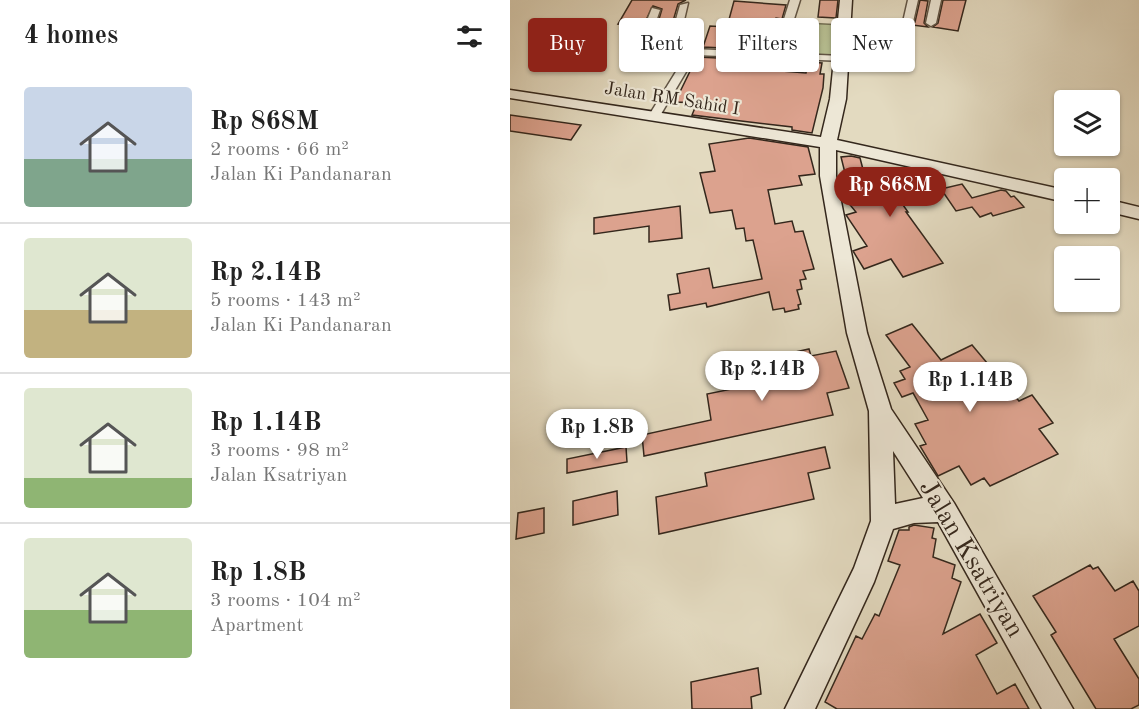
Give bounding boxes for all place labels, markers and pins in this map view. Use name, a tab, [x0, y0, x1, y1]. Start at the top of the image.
pin: Rp 868M	[835, 167, 945, 218]
pin: Rp 2.14B	[700, 351, 824, 402]
pin: Rp 1.14B	[908, 362, 1032, 413]
pin: Rp 1.8B	[542, 409, 652, 460]

